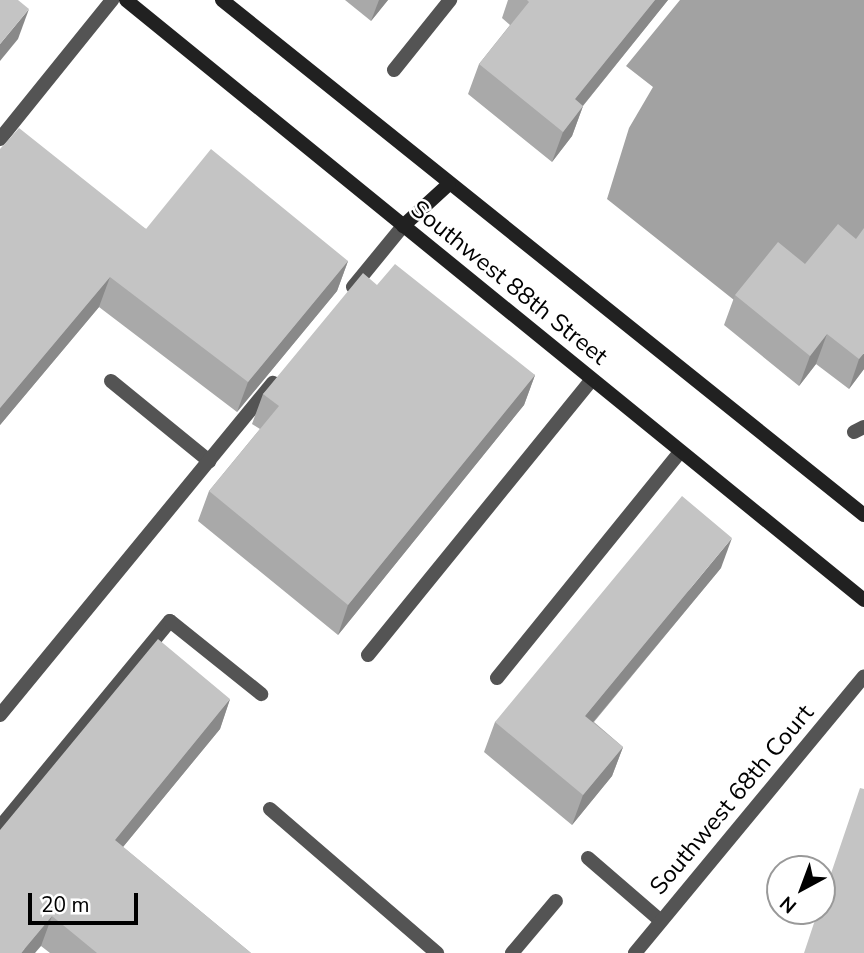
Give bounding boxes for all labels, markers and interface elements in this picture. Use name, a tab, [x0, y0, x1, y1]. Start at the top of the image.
street label: Southwest 88th Street	[405, 195, 613, 371]
street label: Southwest 68th Court	[644, 699, 820, 901]
north arrow	[766, 855, 836, 925]
scale bar	[32, 880, 142, 924]
text: N	[775, 890, 802, 919]
text: 20 m	[41, 891, 90, 919]

